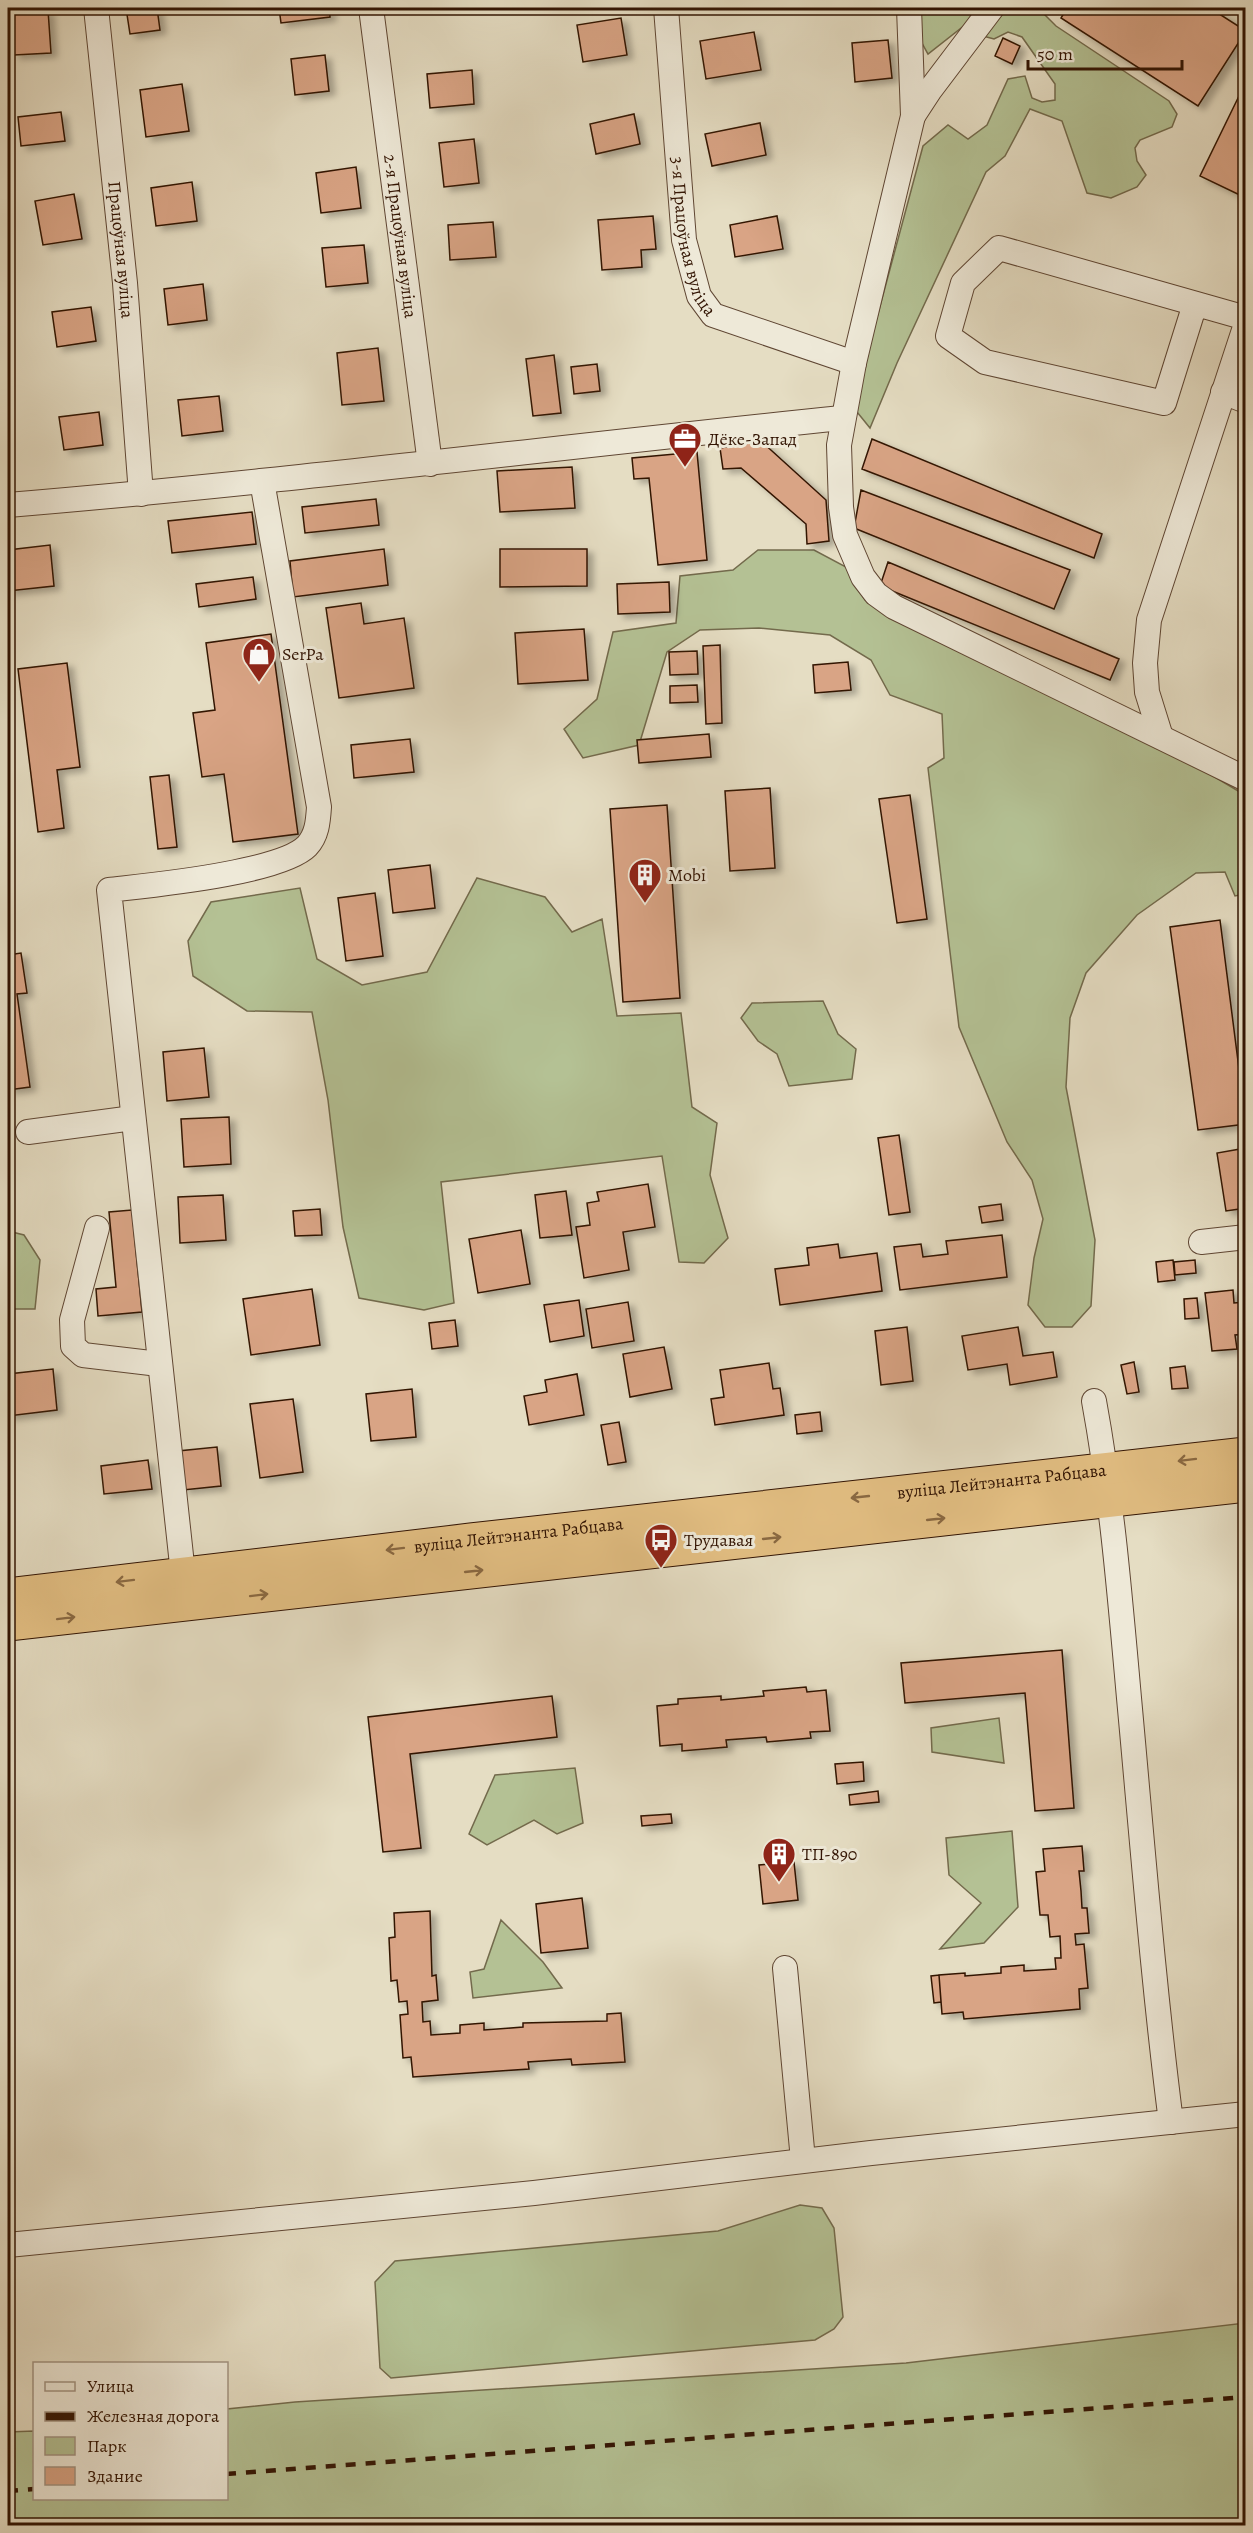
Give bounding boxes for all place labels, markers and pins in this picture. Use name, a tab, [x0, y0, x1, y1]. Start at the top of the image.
office icon: Дёке-Запад	[667, 421, 703, 468]
place label: Дёке-Запад	[708, 427, 797, 451]
shop icon: SerPa	[241, 636, 277, 683]
place label: SerPa	[282, 642, 324, 666]
building icon: Mobi	[627, 857, 663, 904]
place label: Mobi	[668, 863, 706, 887]
bus stop icon: Трудавая	[643, 1522, 679, 1569]
place label: Трудавая	[684, 1528, 753, 1552]
building icon: ТП-890	[761, 1836, 797, 1883]
place label: ТП-890	[802, 1842, 857, 1866]

